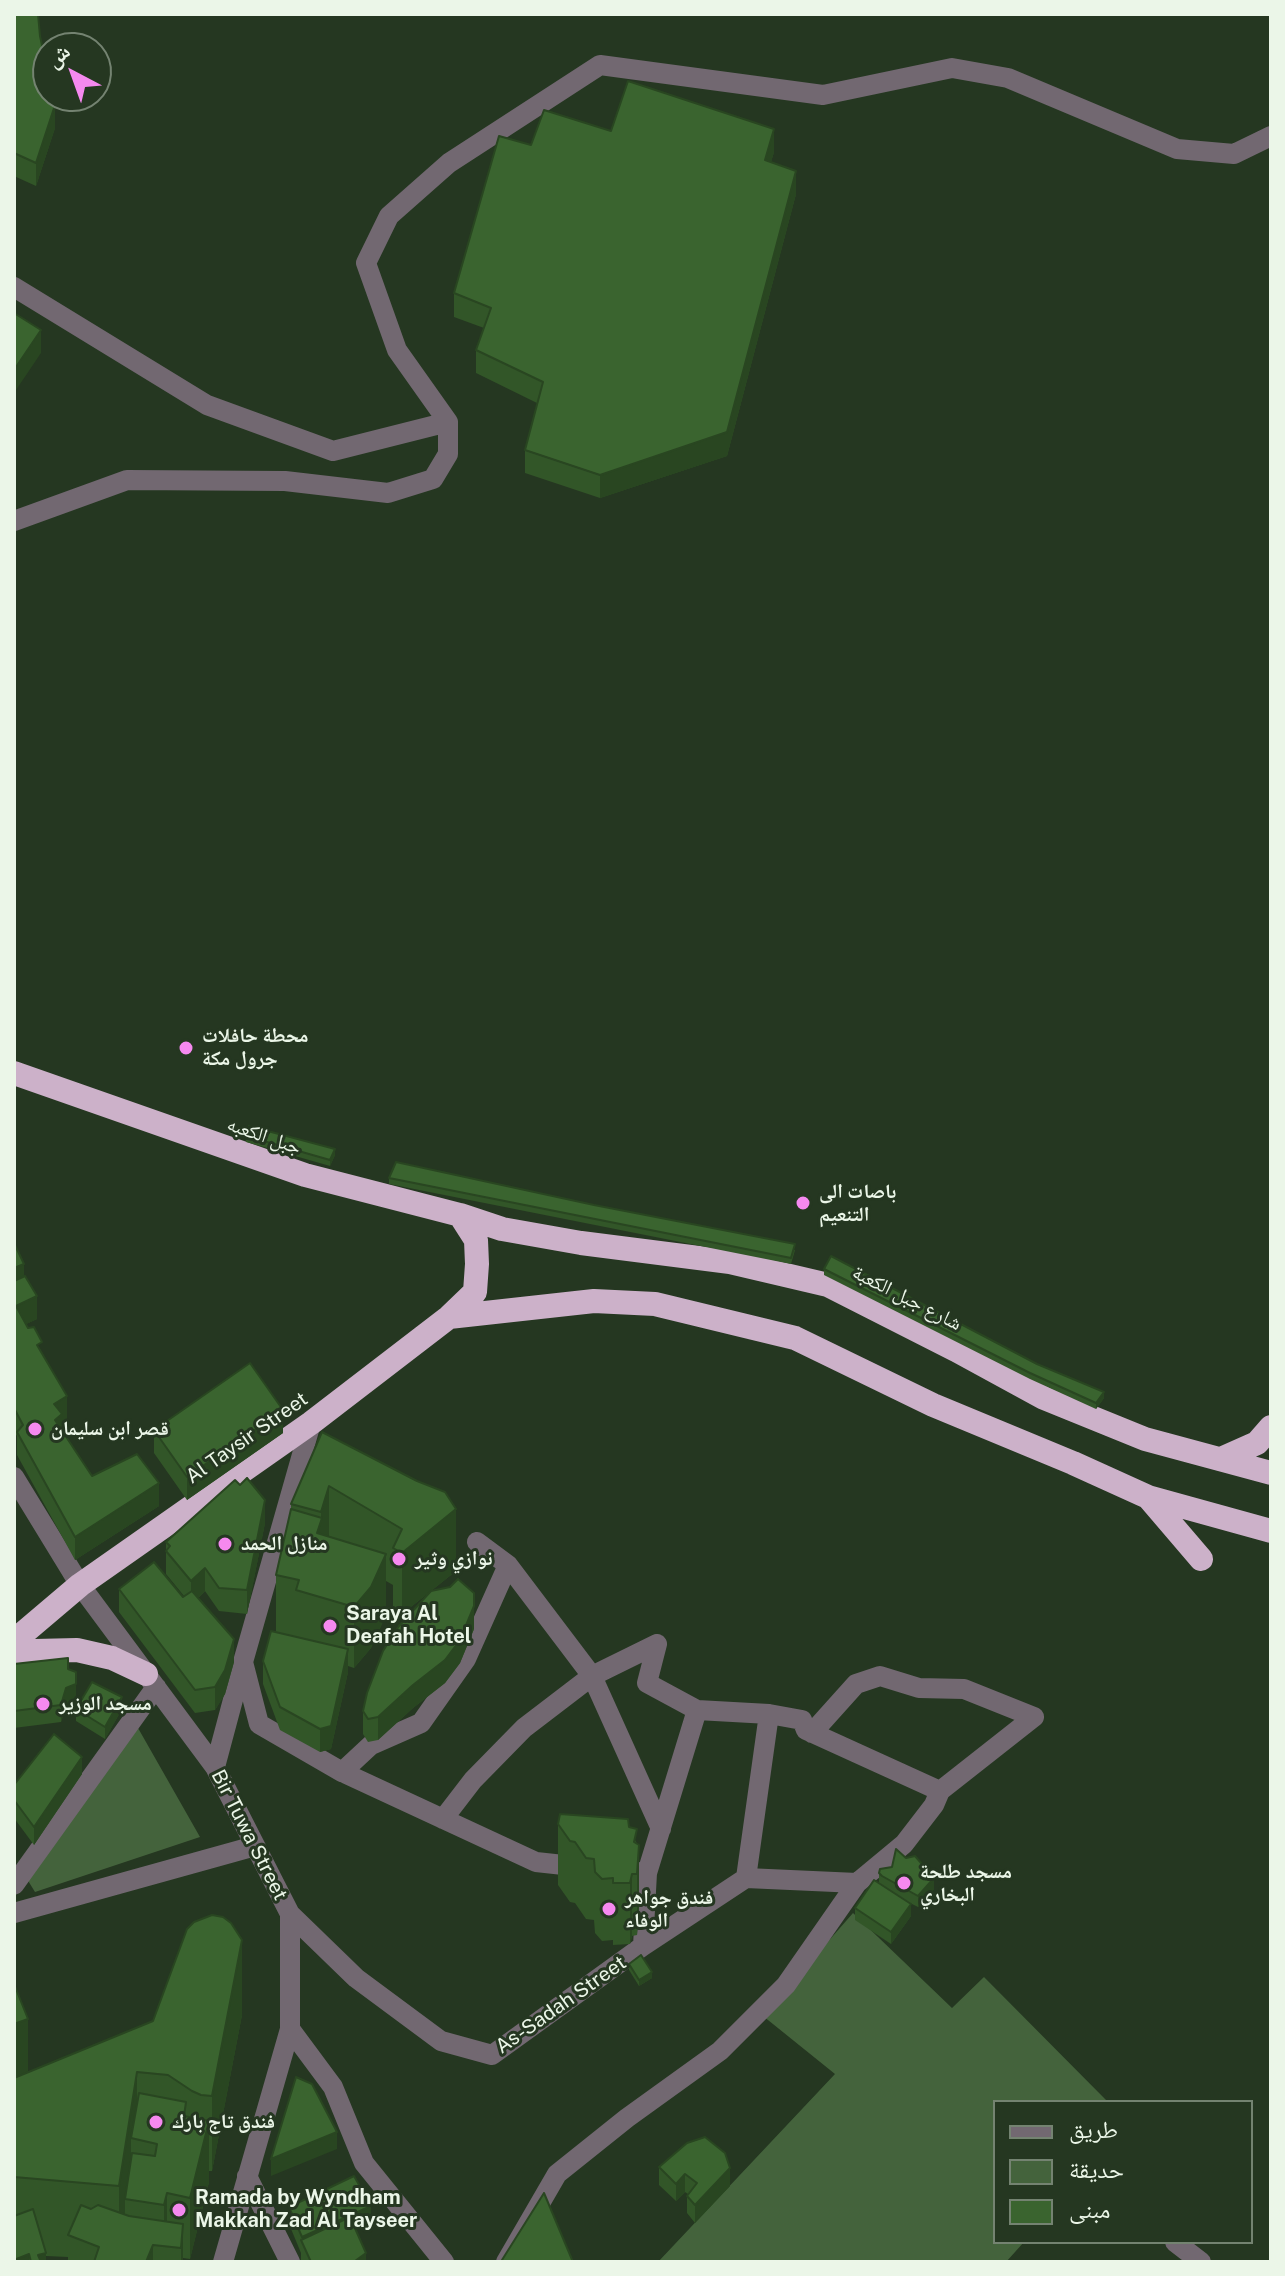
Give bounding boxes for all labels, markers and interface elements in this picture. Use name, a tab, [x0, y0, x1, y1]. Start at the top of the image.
north arrow	[32, 32, 112, 112]
text: ش	[40, 38, 75, 73]
place label: محطة حافلات جرول مكة	[202, 1024, 309, 1071]
marker: محطة حافلات جرول مكة	[177, 1039, 195, 1057]
street label: جبل الكعبه	[224, 1112, 304, 1160]
place label: باصات الى التنعيم	[819, 1180, 896, 1227]
marker: باصات الى التنعيم	[794, 1194, 812, 1212]
street label: شارع جبل الكعبة	[848, 1260, 966, 1336]
street label: Al Taysir Street	[181, 1387, 313, 1489]
place label: قصر ابن سليمان	[51, 1417, 169, 1441]
marker: قصر ابن سليمان	[26, 1420, 44, 1438]
place label: منازل الحمد	[241, 1532, 327, 1556]
marker: منازل الحمد	[216, 1535, 234, 1553]
place label: نوازي وثير	[415, 1547, 493, 1571]
marker: نوازي وثير	[390, 1550, 408, 1568]
place label: Saraya Al Deafah Hotel	[346, 1602, 471, 1649]
marker: Saraya Al Deafah Hotel	[321, 1617, 339, 1635]
place label: مسجد الوزير	[59, 1692, 152, 1716]
marker: مسجد الوزير	[34, 1695, 52, 1713]
street label: Bir Tuwa Street	[206, 1766, 292, 1904]
place label: مسجد طلحة البخاري	[920, 1860, 1012, 1907]
marker: مسجد طلحة البخاري	[895, 1874, 913, 1892]
place label: فندق جواهر الوفاء	[625, 1886, 713, 1933]
marker: فندق جواهر الوفاء	[600, 1900, 618, 1918]
street label: As-Sadah Street	[491, 1951, 631, 2059]
legend	[993, 2100, 1253, 2244]
place label: فندق تاج بارك	[172, 2110, 275, 2134]
marker: فندق تاج بارك	[147, 2113, 165, 2131]
text: طريق	[1069, 2115, 1118, 2143]
text: حديقة	[1069, 2155, 1124, 2183]
place label: Ramada by Wyndham Makkah Zad Al Tayseer	[195, 2186, 417, 2233]
text: مبنى	[1069, 2195, 1110, 2223]
marker: Ramada by Wyndham Makkah Zad Al Tayseer	[170, 2201, 188, 2219]

